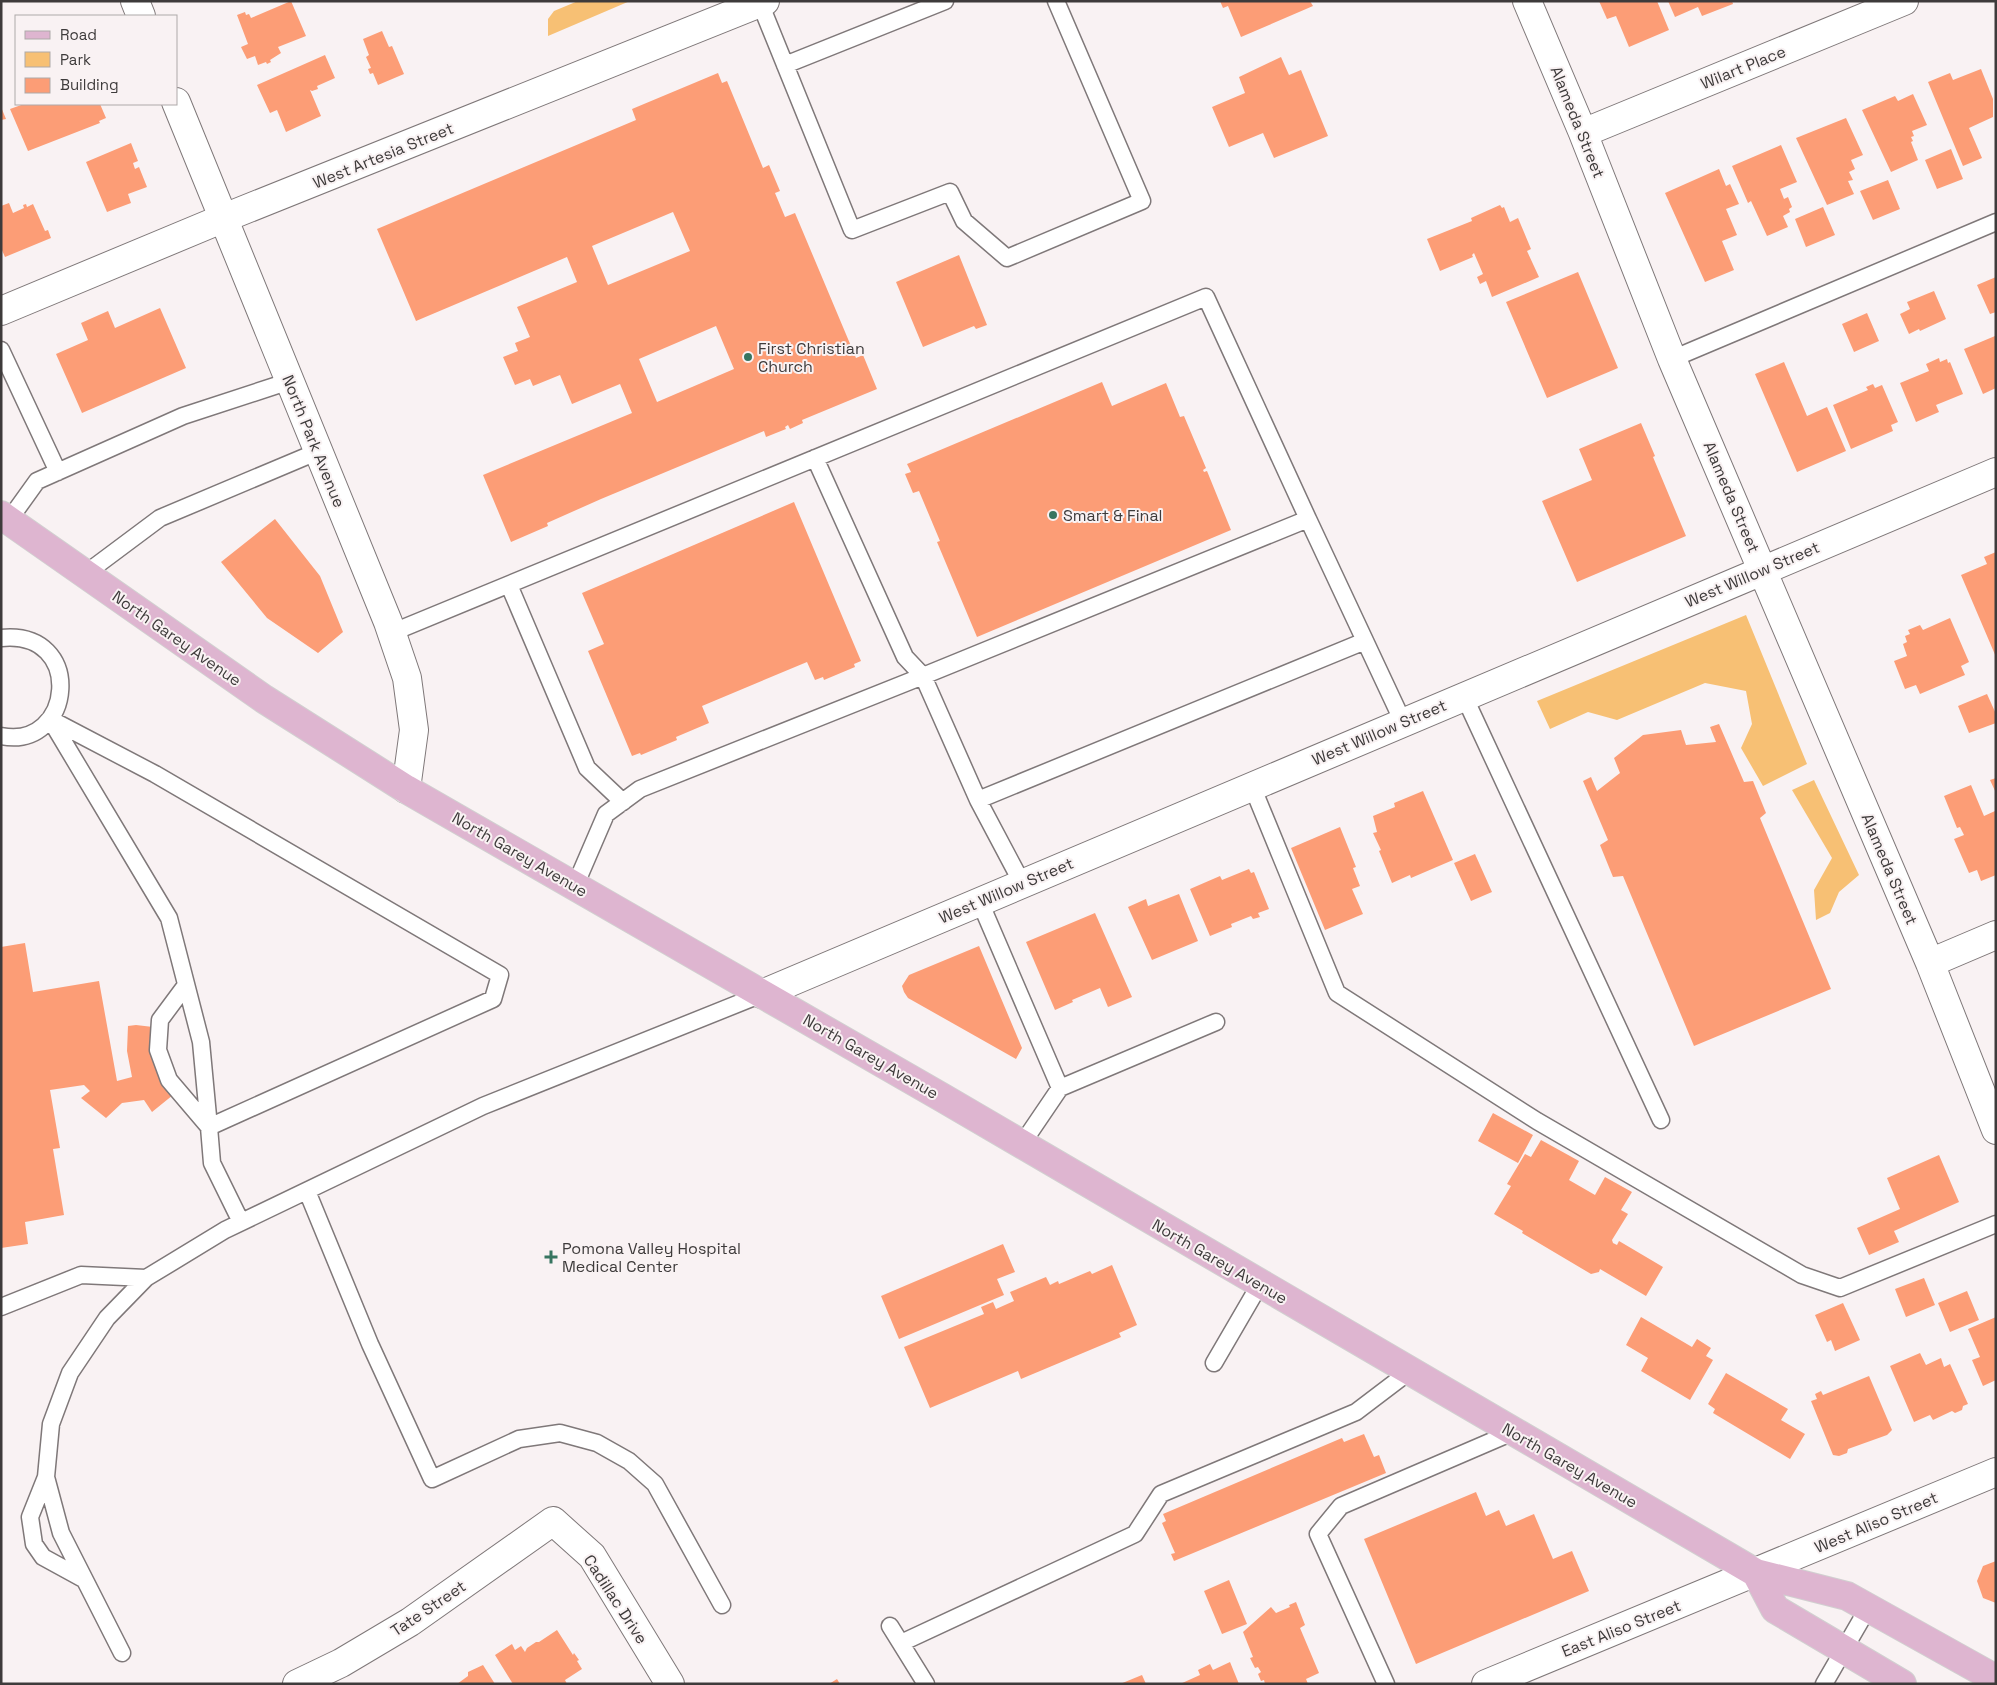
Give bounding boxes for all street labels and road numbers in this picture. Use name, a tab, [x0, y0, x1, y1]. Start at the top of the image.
street label: Wilart Place	[1697, 41, 1789, 94]
street label: Alameda Street	[1546, 63, 1610, 181]
street label: West Artesia Street	[310, 118, 457, 193]
street label: North Park Avenue	[277, 372, 350, 511]
street label: Alameda Street	[1699, 438, 1764, 556]
street label: West Willow Street	[1682, 537, 1823, 612]
street label: North Garey Avenue	[108, 586, 245, 691]
street label: West Willow Street	[1309, 695, 1450, 770]
street label: North Garey Avenue	[448, 807, 591, 902]
street label: Alameda Street	[1857, 810, 1922, 928]
street label: West Willow Street	[936, 853, 1077, 928]
street label: North Garey Avenue	[799, 1009, 942, 1104]
street label: North Garey Avenue	[1148, 1214, 1291, 1309]
street label: North Garey Avenue	[1498, 1418, 1641, 1513]
street label: West Aliso Street	[1811, 1487, 1941, 1558]
street label: Cadillac Drive	[579, 1551, 652, 1648]
street label: Tate Street	[387, 1576, 470, 1641]
street label: East Aliso Street	[1558, 1595, 1684, 1662]

